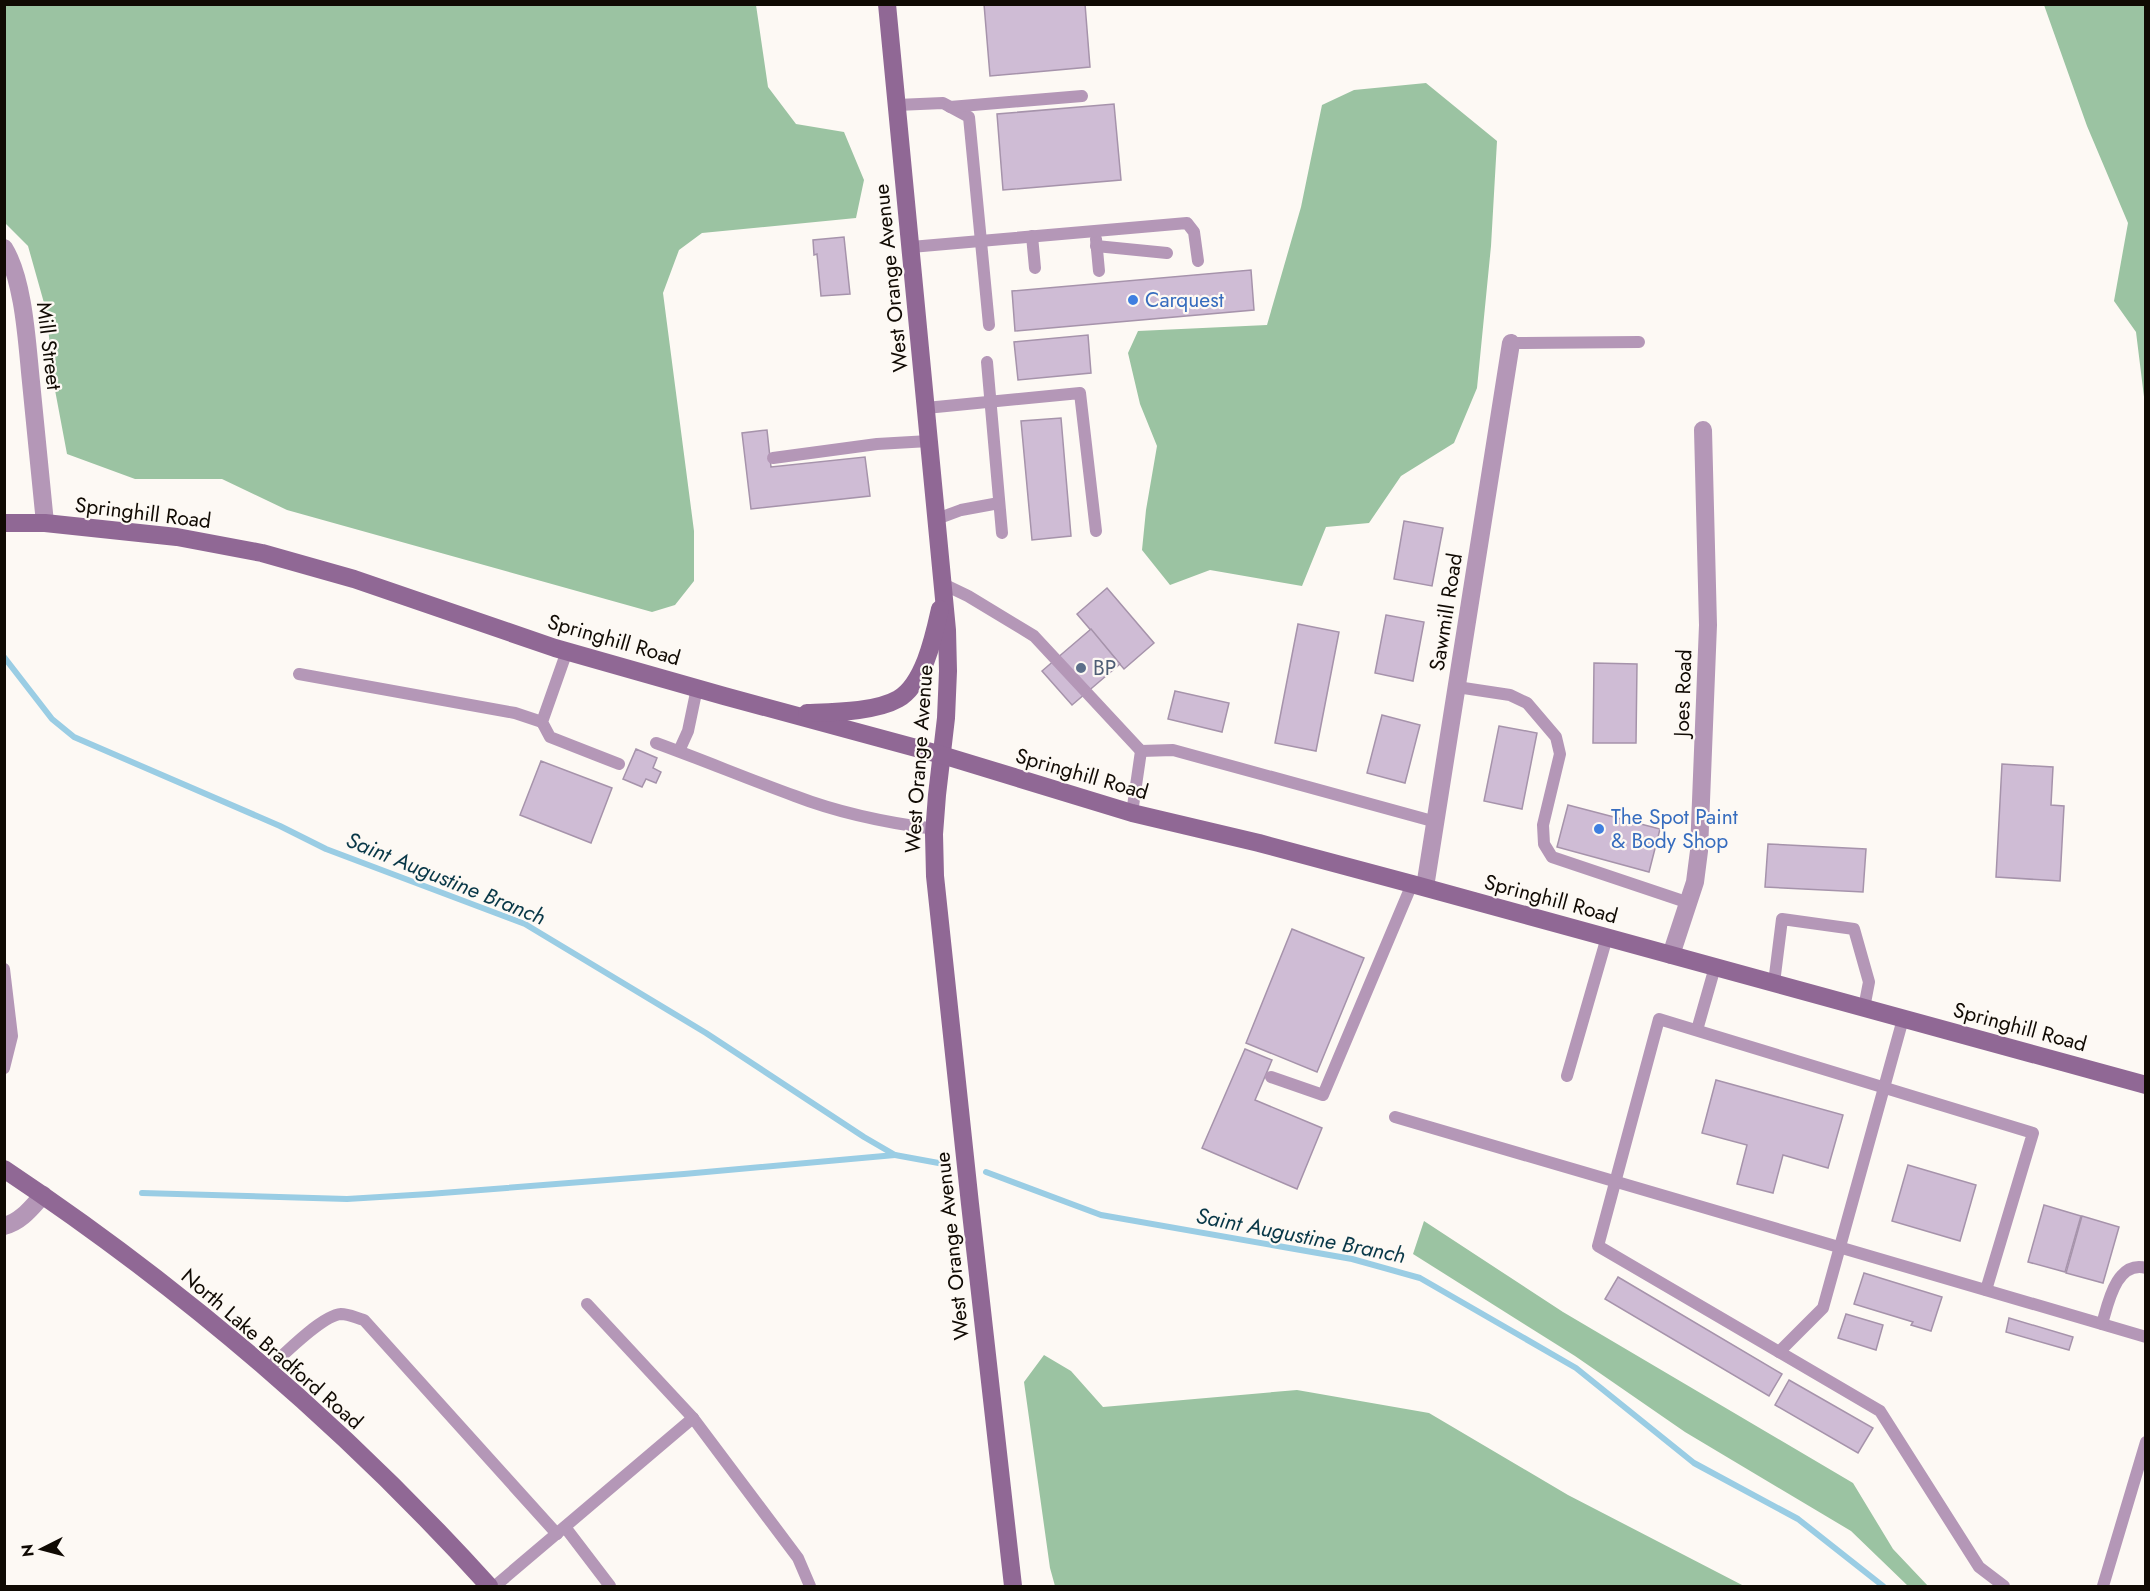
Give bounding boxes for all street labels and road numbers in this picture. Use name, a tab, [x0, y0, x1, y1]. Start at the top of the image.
street label: West Orange Avenue	[866, 182, 916, 374]
street label: Mill Street	[29, 300, 69, 392]
street label: Springhill Road	[73, 490, 213, 536]
street label: Sawmill Road	[1422, 551, 1470, 673]
street label: Springhill Road	[544, 607, 684, 673]
street label: Joes Road	[1666, 649, 1700, 740]
street label: West Orange Avenue	[897, 663, 941, 854]
street label: Springhill Road	[1012, 741, 1152, 807]
street label: Springhill Road	[1481, 867, 1621, 931]
street label: Springhill Road	[1950, 995, 2090, 1059]
street label: West Orange Avenue	[927, 1150, 977, 1342]
street label: North Lake Bradford Road	[175, 1262, 369, 1436]

